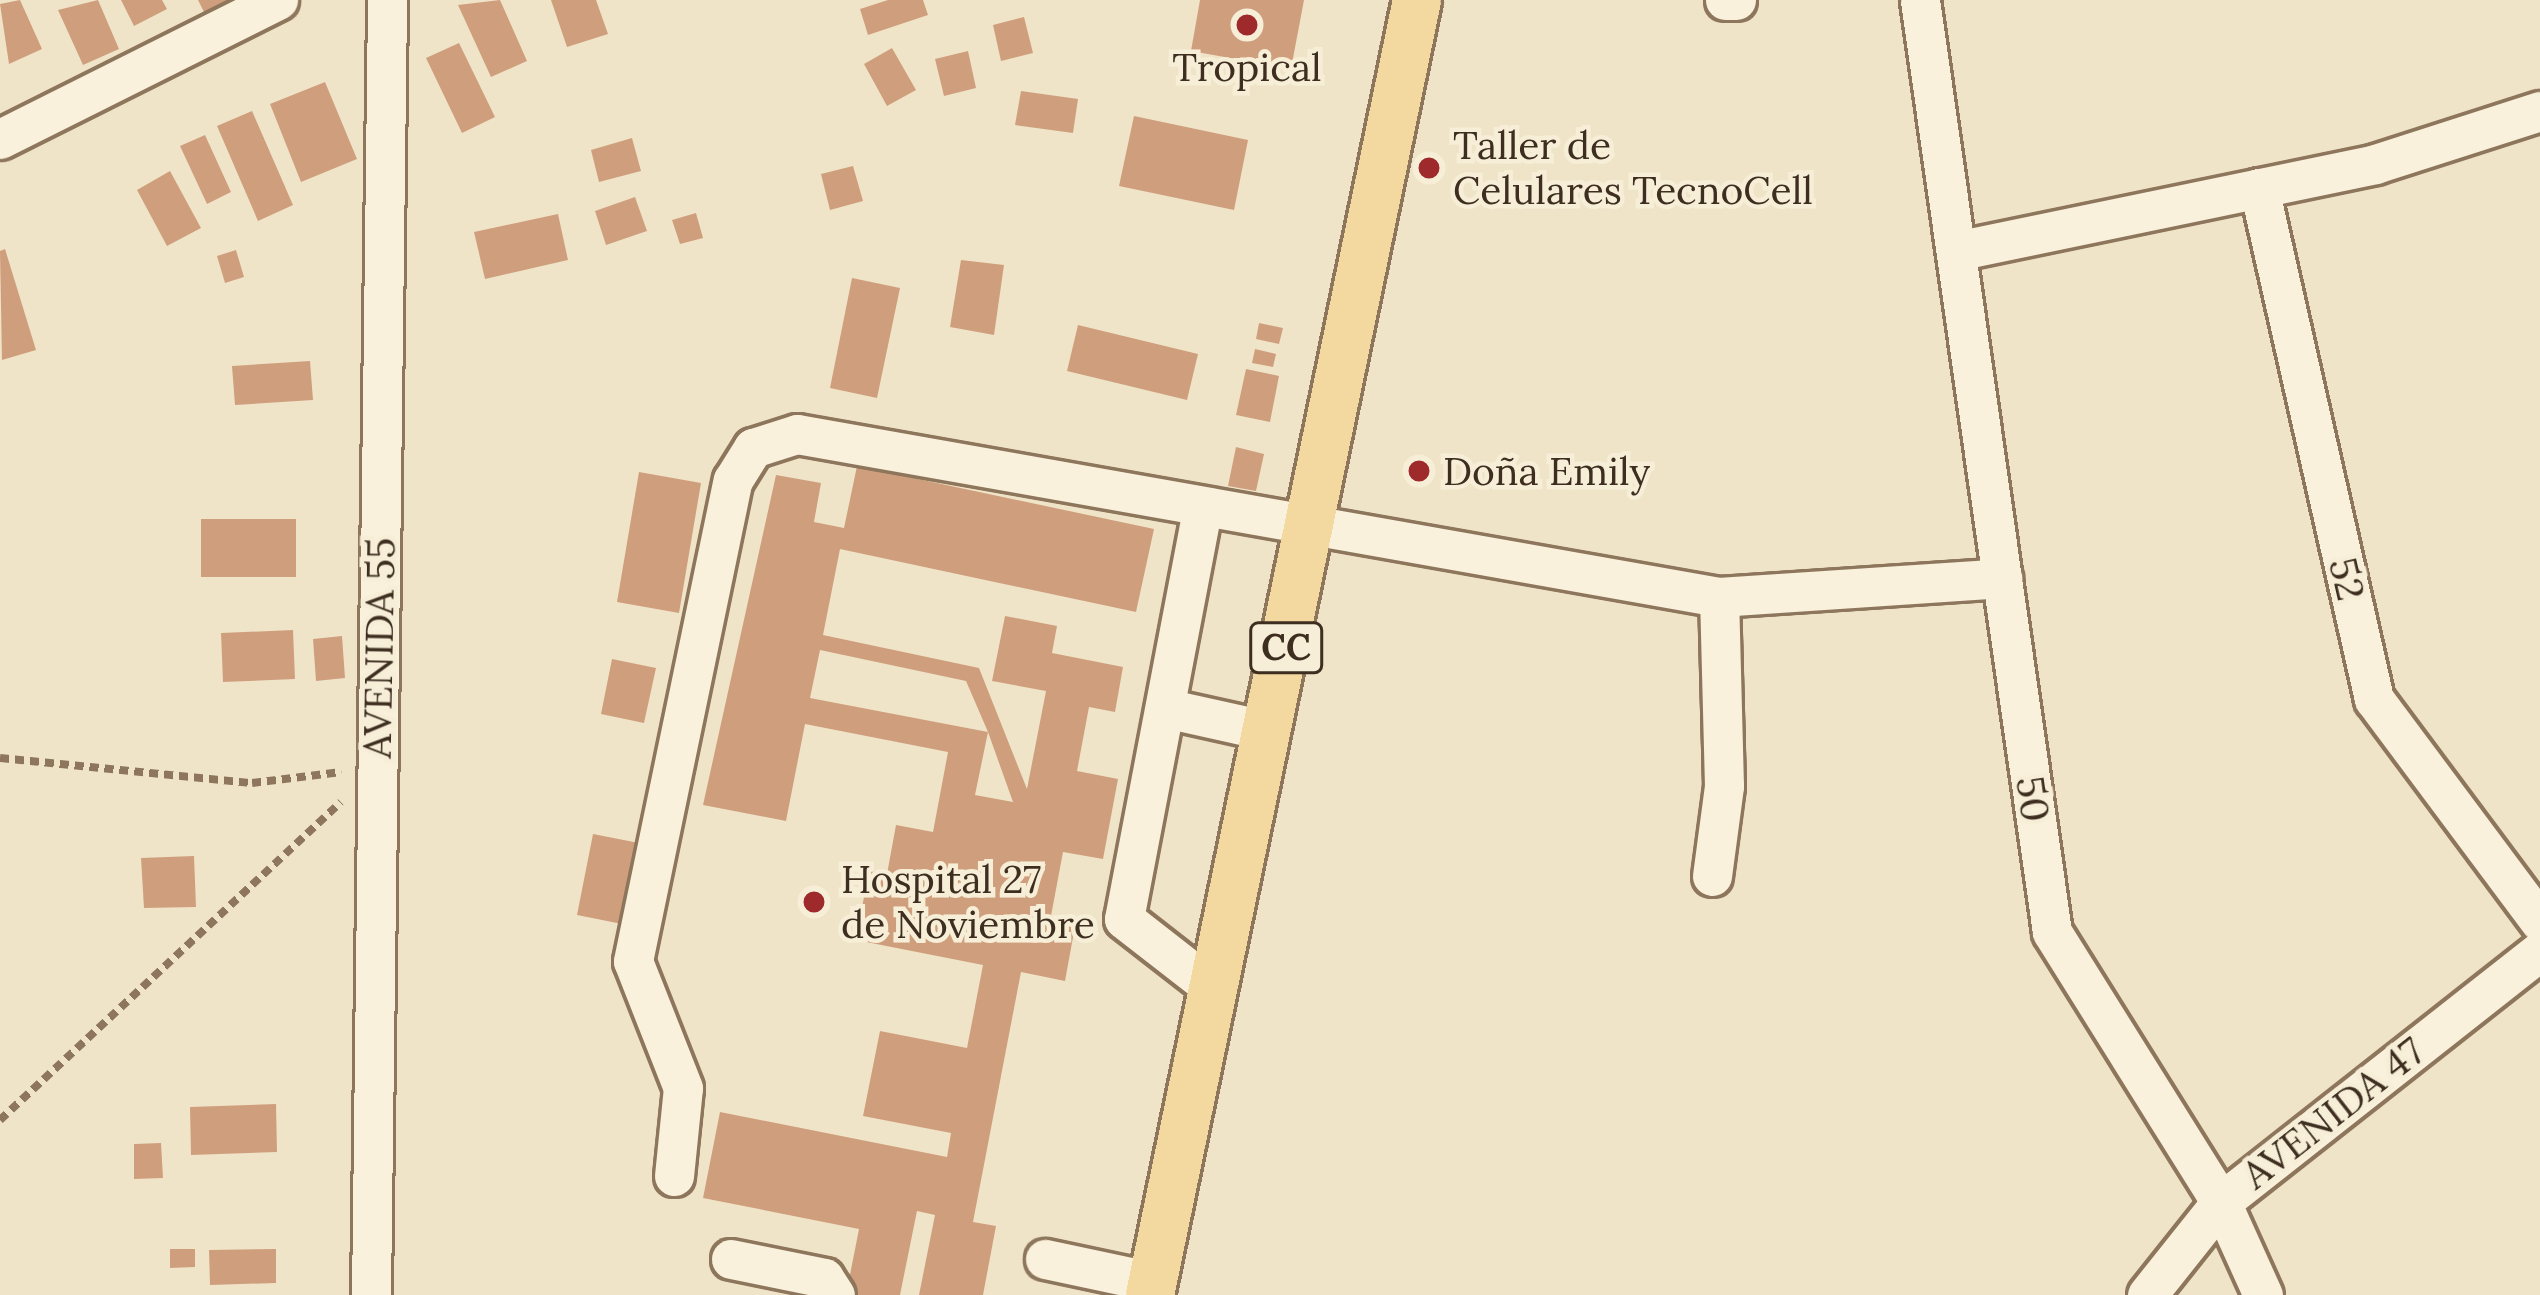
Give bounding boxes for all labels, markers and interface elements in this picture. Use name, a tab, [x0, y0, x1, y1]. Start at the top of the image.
marker: Tropical	[1234, 12, 1260, 38]
place label: Tropical	[1172, 44, 1322, 90]
place label: Taller de Celulares TecnoCell	[1453, 123, 1813, 214]
marker: Taller de Celulares TecnoCell	[1416, 155, 1442, 181]
place label: Doña Emily	[1443, 448, 1650, 494]
marker: Doña Emily	[1406, 458, 1432, 484]
street label: AVENIDA 55	[354, 537, 404, 759]
street label: 52	[2319, 553, 2375, 605]
road number: CC	[1247, 618, 1325, 678]
street label: 50	[2007, 773, 2059, 825]
place label: Hospital 27 de Noviembre	[841, 857, 1095, 948]
marker: Hospital 27 de Noviembre	[798, 886, 830, 918]
street label: AVENIDA 47	[2233, 1028, 2433, 1198]

